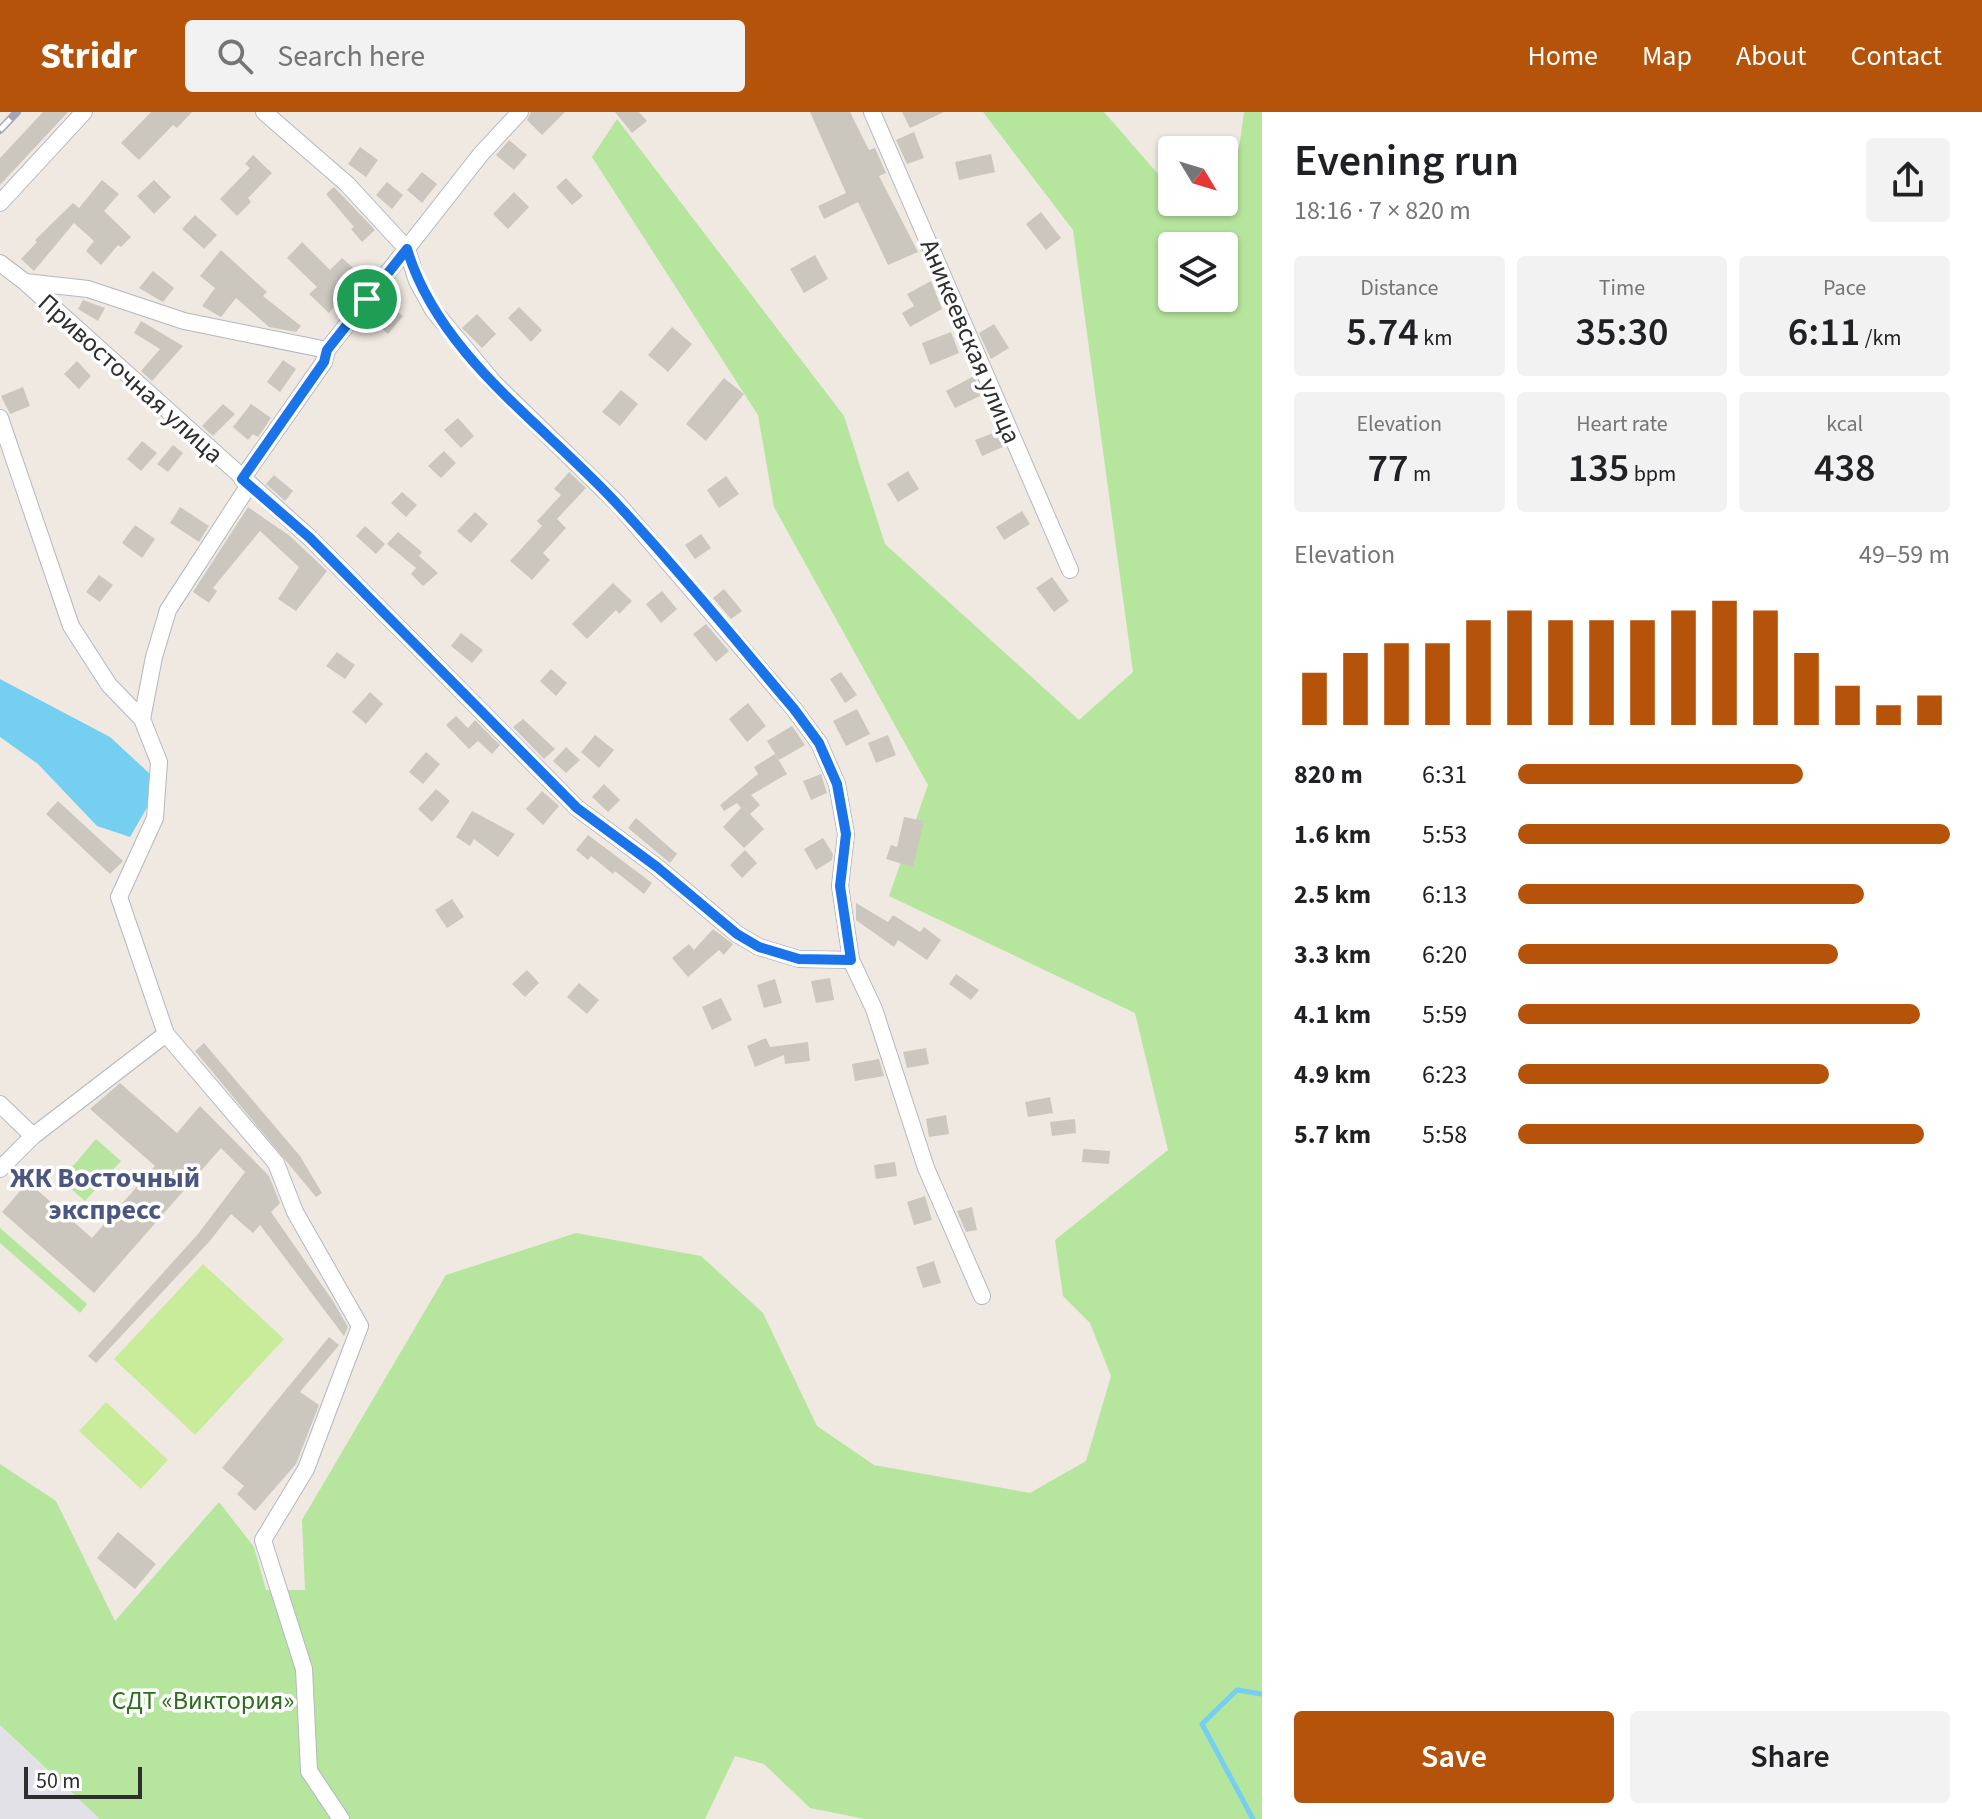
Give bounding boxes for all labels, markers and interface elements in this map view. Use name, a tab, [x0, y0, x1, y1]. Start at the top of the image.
search box	[185, 20, 745, 92]
text: Stridr	[40, 29, 137, 83]
icon: search	[213, 34, 257, 78]
text: Search here	[277, 35, 425, 78]
text: Home	[1527, 36, 1598, 76]
text: Map	[1642, 36, 1692, 76]
text: About	[1736, 36, 1807, 76]
text: Contact	[1851, 36, 1942, 76]
text: Evening run	[1294, 130, 1519, 193]
north arrow	[1158, 136, 1238, 216]
map controls	[1158, 136, 1238, 312]
button: share	[1866, 138, 1950, 222]
text: 18:16 · 7 × 820 m	[1294, 192, 1471, 229]
button: layers	[1158, 232, 1238, 312]
street label: Аникеевская улица	[911, 233, 1030, 449]
pin	[333, 265, 401, 333]
text: Distance	[1360, 272, 1438, 304]
text: Time	[1599, 272, 1645, 304]
text: Pace	[1823, 272, 1866, 304]
icon: arrive	[345, 277, 389, 321]
street label: Привосточная улица	[30, 285, 232, 472]
text: 5.74	[1346, 304, 1419, 361]
text: 35:30	[1575, 304, 1669, 361]
text: 6:11	[1788, 304, 1860, 361]
text: km	[1419, 322, 1452, 354]
text: /km	[1860, 322, 1902, 354]
text: Elevation	[1356, 408, 1442, 440]
text: Heart rate	[1576, 408, 1668, 440]
text: kcal	[1826, 408, 1863, 440]
text: 77	[1367, 440, 1409, 497]
text: 135	[1568, 440, 1629, 497]
text: 438	[1814, 440, 1875, 497]
text: m	[1409, 458, 1431, 490]
text: bpm	[1629, 458, 1676, 490]
text: Elevation	[1294, 536, 1395, 573]
text: 49–59 m	[1859, 536, 1950, 573]
text: 820 m	[1294, 756, 1363, 793]
text: 6:31	[1422, 756, 1467, 793]
text: 1.6 km	[1294, 816, 1371, 853]
text: 5:53	[1422, 816, 1467, 853]
text: 2.5 km	[1294, 876, 1371, 913]
text: 6:13	[1422, 876, 1467, 913]
text: 3.3 km	[1294, 936, 1371, 973]
text: 6:20	[1422, 936, 1467, 973]
text: 4.1 km	[1294, 996, 1371, 1033]
text: 5:59	[1422, 996, 1467, 1033]
text: 4.9 km	[1294, 1056, 1371, 1093]
text: 6:23	[1422, 1056, 1467, 1093]
text: 5.7 km	[1294, 1116, 1371, 1153]
text: 5:58	[1422, 1116, 1467, 1153]
district label: ЖК Восточный экспресс	[10, 1158, 200, 1230]
park label: СДТ «Виктория»	[112, 1682, 294, 1719]
button: Save	[1294, 1711, 1614, 1803]
button: Share	[1630, 1711, 1950, 1803]
scale bar	[24, 1763, 142, 1799]
text: 50 m	[36, 1765, 81, 1797]

